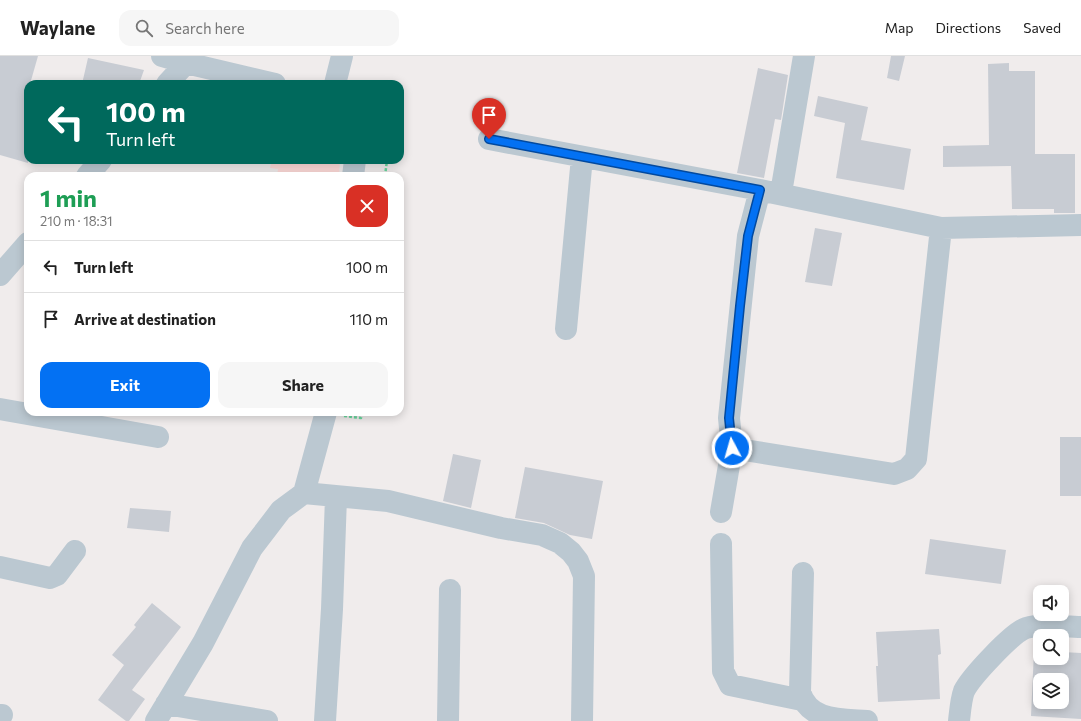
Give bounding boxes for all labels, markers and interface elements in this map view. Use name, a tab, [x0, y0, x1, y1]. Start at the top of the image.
search box	[119, 10, 399, 46]
text: Waylane	[20, 16, 95, 39]
icon: search	[133, 17, 155, 39]
text: Search here	[165, 19, 245, 37]
text: Map	[885, 19, 914, 36]
text: Directions	[936, 19, 1001, 36]
text: Saved	[1023, 19, 1061, 36]
text: 100 m	[106, 94, 186, 128]
icon: left	[40, 96, 92, 148]
pin	[472, 98, 506, 139]
icon: arrive	[478, 104, 500, 126]
text: Turn left	[106, 128, 175, 150]
text: 1 min	[40, 183, 97, 212]
button: close	[346, 185, 388, 227]
text: 210 m · 18:31	[40, 213, 113, 229]
icon: left	[40, 256, 62, 278]
text: Turn left	[74, 258, 133, 276]
text: 100 m	[346, 258, 388, 276]
icon: arrive	[40, 308, 62, 330]
text: Arrive at destination	[74, 310, 216, 328]
text: 110 m	[349, 310, 388, 328]
button: Exit	[40, 362, 210, 408]
button: Share	[218, 362, 388, 408]
position arrow	[711, 427, 753, 469]
map controls	[1033, 585, 1069, 709]
button: sound	[1033, 585, 1069, 621]
button: search	[1033, 629, 1069, 665]
button: layers	[1033, 673, 1069, 709]

